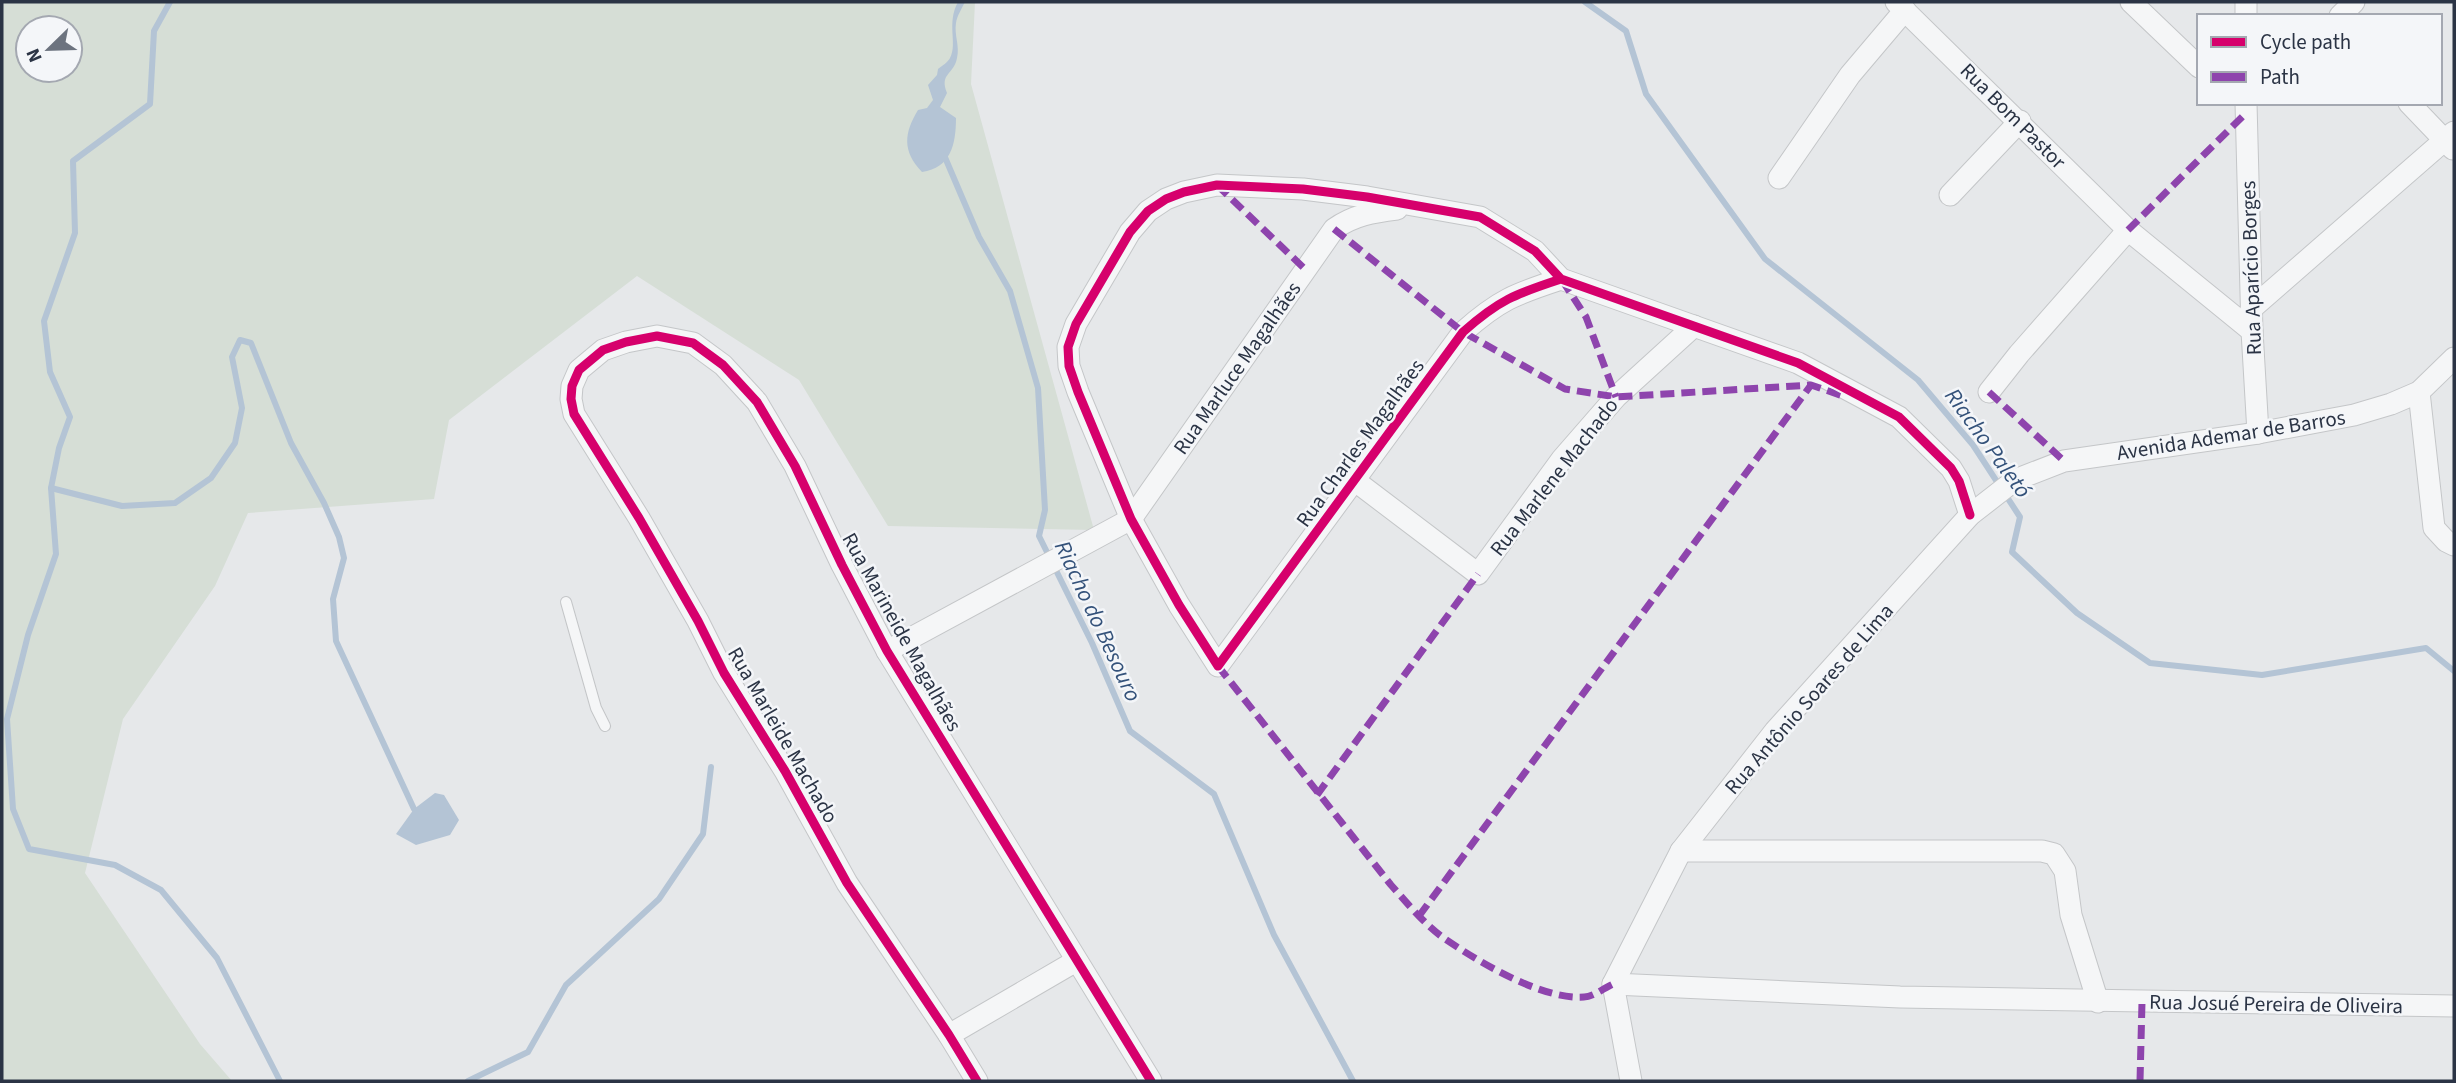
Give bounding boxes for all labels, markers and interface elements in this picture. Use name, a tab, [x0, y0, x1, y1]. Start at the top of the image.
north arrow	[14, 14, 84, 84]
legend	[2197, 14, 2442, 105]
text: Cycle path	[2260, 27, 2351, 57]
text: N	[20, 44, 50, 66]
street label: Rua Bom Pastor	[1953, 56, 2073, 176]
text: Path	[2260, 62, 2300, 92]
street label: Rua Aparício Borges	[2233, 180, 2269, 356]
street label: Rua Marluce Magalhães	[1166, 275, 1308, 461]
street label: Rua Charles Magalhães	[1289, 353, 1431, 533]
water label: Riacho Paletó	[1937, 381, 2039, 505]
street label: Rua Marlene Machado	[1483, 391, 1625, 563]
street label: Avenida Ademar de Barros	[2114, 402, 2348, 468]
street label: Rua Marineide Magalhães	[835, 527, 969, 737]
water label: Riacho do Besouro	[1046, 535, 1150, 707]
street label: Rua Antônio Soares de Lima	[1717, 597, 1901, 801]
street label: Rua Marleide Machado	[720, 641, 846, 829]
street label: Rua Josué Pereira de Oliveira	[2149, 987, 2403, 1021]

